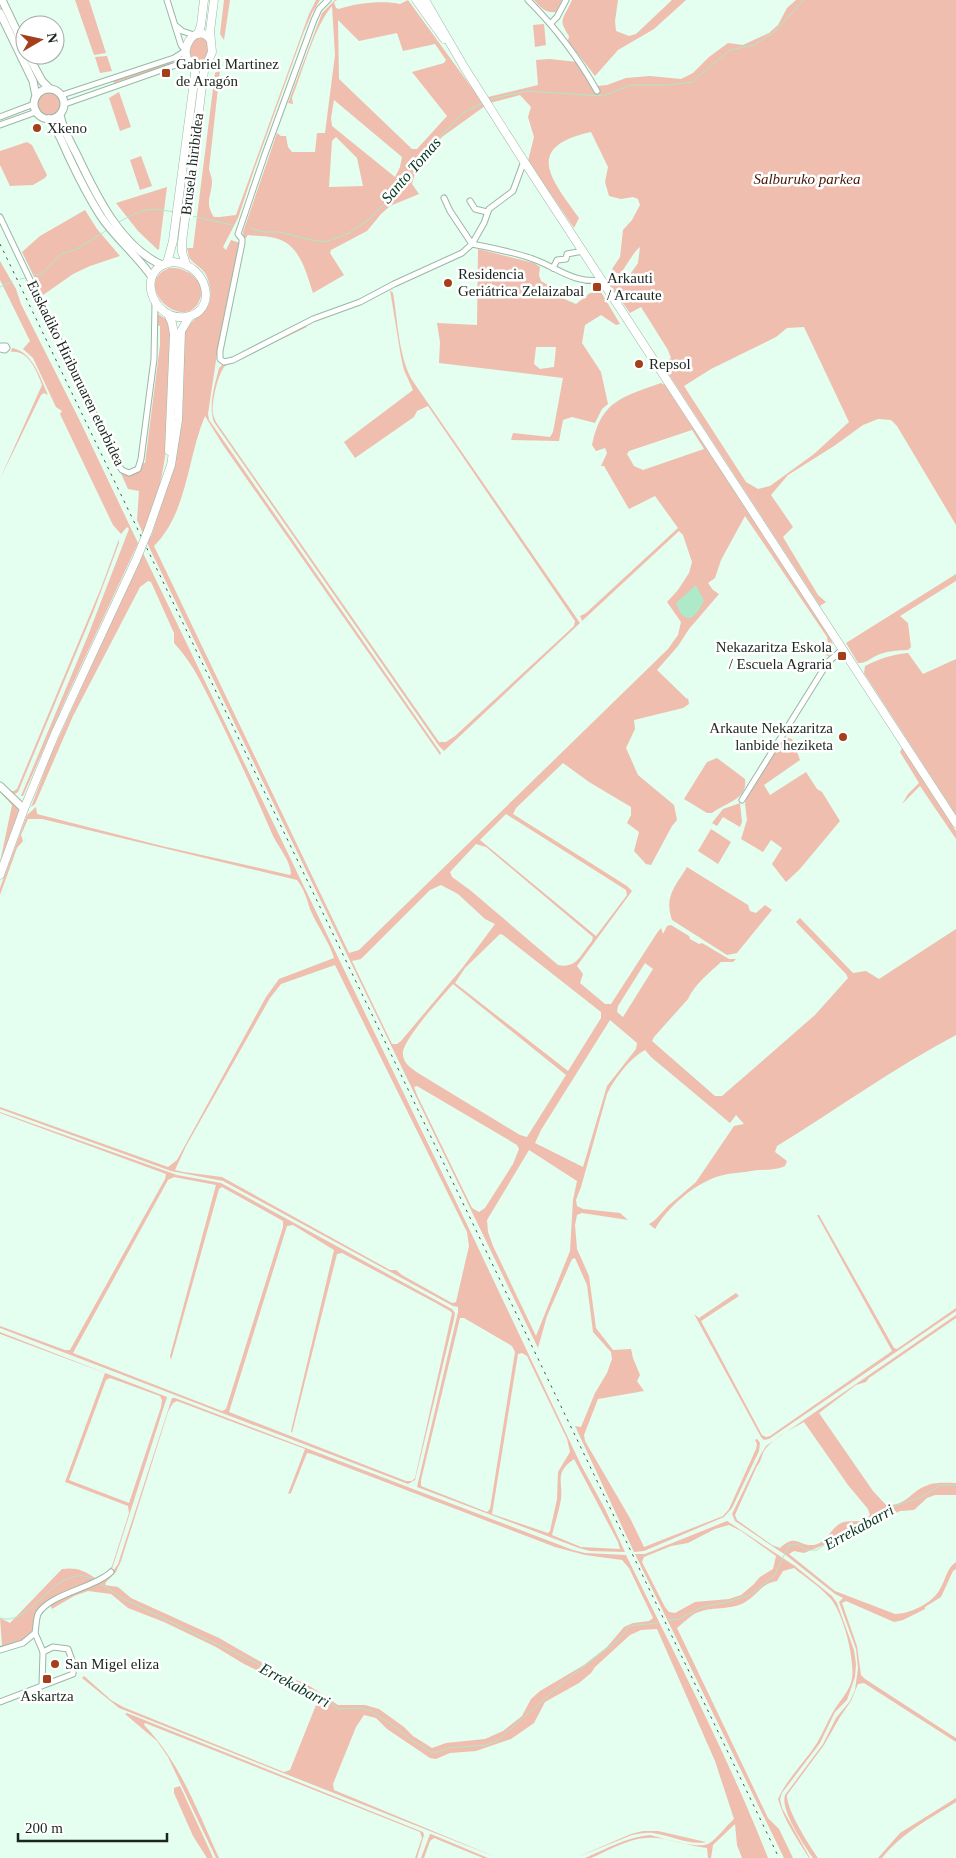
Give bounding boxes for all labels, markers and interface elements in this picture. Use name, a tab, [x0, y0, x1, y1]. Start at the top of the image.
north arrow	[15, 15, 65, 65]
text: N	[44, 32, 61, 44]
place label: Gabriel Martinez de Aragón	[176, 56, 279, 89]
marker: Gabriel Martinez de Aragón	[160, 67, 172, 79]
street label: Brusela hiribidea	[178, 112, 206, 216]
place label: Xkeno	[47, 120, 87, 136]
marker: Xkeno	[31, 122, 43, 134]
water label: Santo Tomas	[378, 134, 444, 206]
park label: Salburuko parkea	[753, 171, 861, 187]
place label: Residencia Geriátrica Zelaizabal	[458, 266, 584, 299]
place label: Arkauti / Arcaute	[607, 270, 662, 303]
marker: Residencia Geriátrica Zelaizabal	[442, 277, 454, 289]
street label: Euskadiko Hiriburuaren etorbidea	[24, 278, 128, 469]
marker: Arkauti / Arcaute	[591, 281, 603, 293]
place label: Repsol	[649, 356, 691, 372]
marker: Repsol	[633, 358, 645, 370]
place label: Nekazaritza Eskola / Escuela Agraria	[716, 639, 832, 672]
marker: Nekazaritza Eskola / Escuela Agraria	[836, 650, 848, 662]
place label: Arkaute Nekazaritza lanbide heziketa	[709, 720, 833, 753]
marker: Arkaute Nekazaritza lanbide heziketa	[837, 731, 849, 743]
water label: Errekabarri	[820, 1501, 897, 1554]
place label: San Migel eliza	[65, 1656, 159, 1672]
marker: San Migel eliza	[49, 1658, 61, 1670]
water label: Errekabarri	[256, 1659, 333, 1711]
marker: Askartza	[41, 1673, 53, 1685]
place label: Askartza	[20, 1688, 74, 1704]
scale bar	[18, 1810, 166, 1842]
text: 200 m	[25, 1820, 63, 1836]

